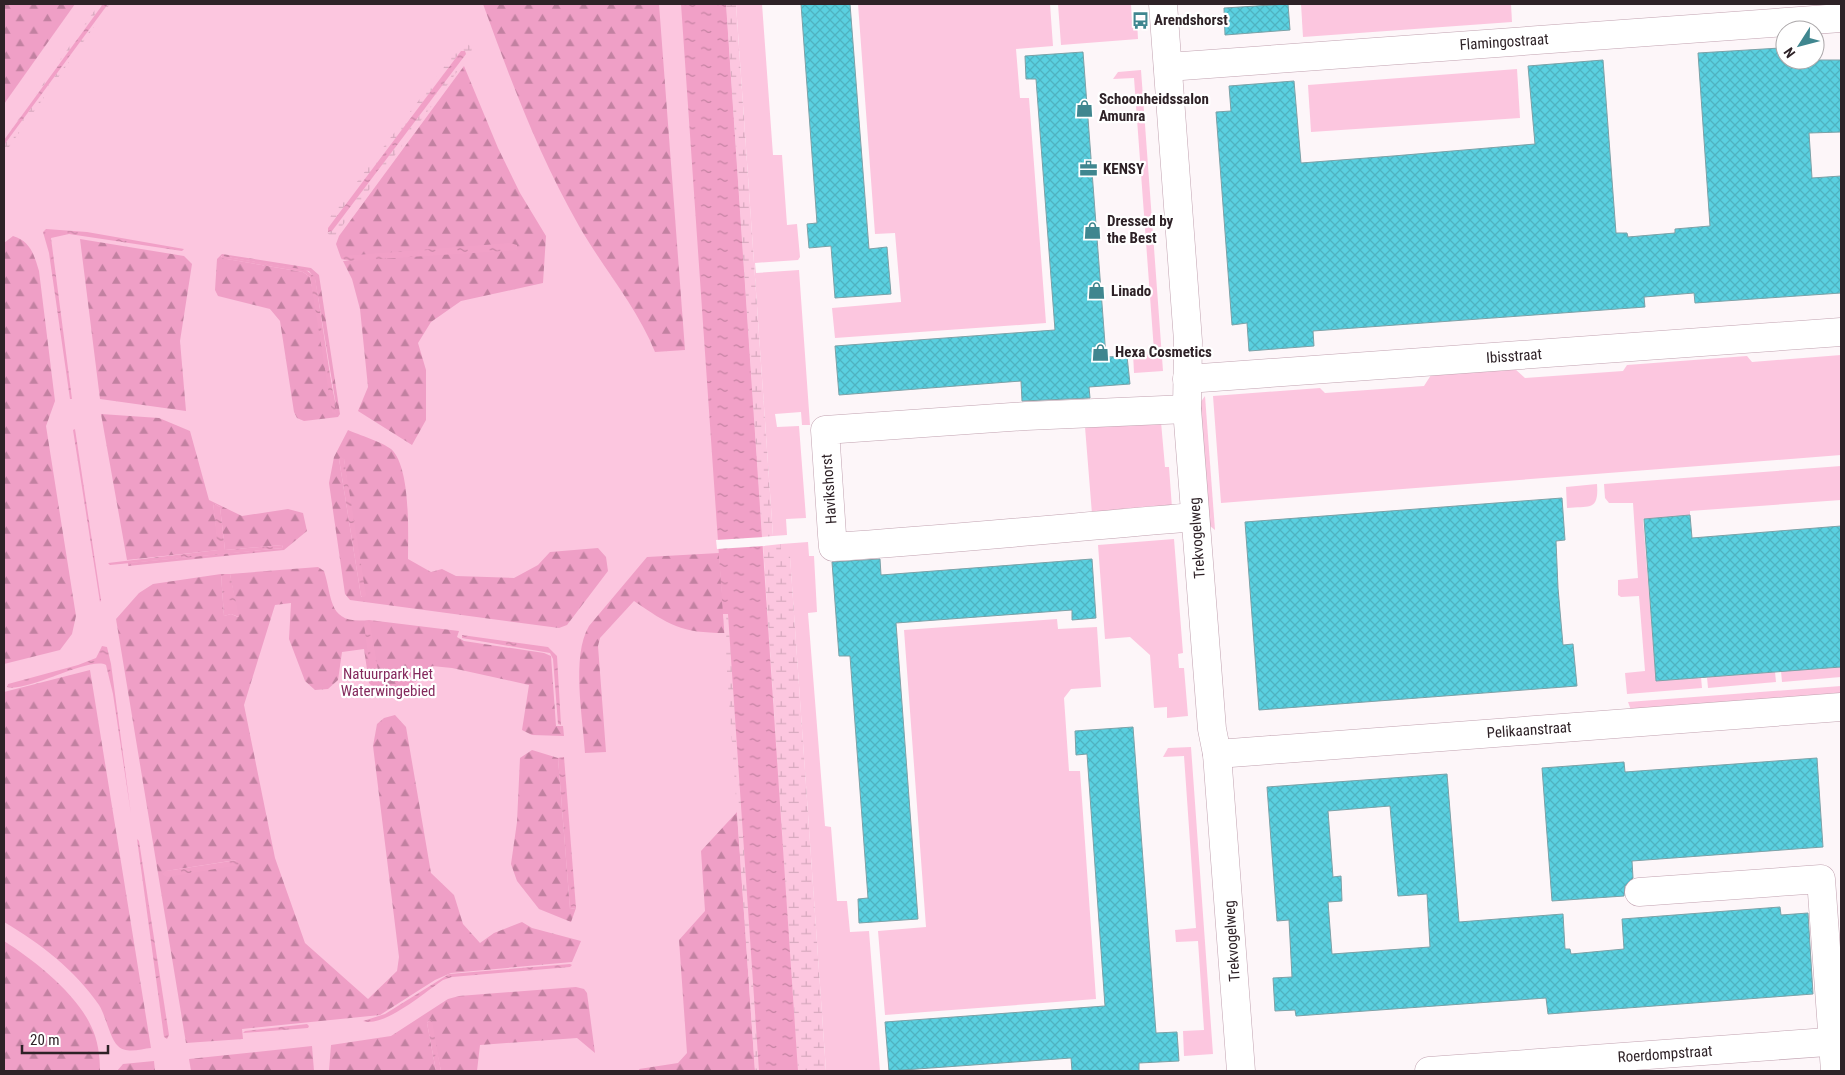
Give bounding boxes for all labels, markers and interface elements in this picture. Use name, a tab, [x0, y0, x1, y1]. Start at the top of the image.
bus stop icon: Arendshorst	[1130, 10, 1150, 30]
place label: Arendshorst	[1154, 11, 1228, 29]
north arrow	[1775, 20, 1825, 70]
street label: Flamingostraat	[1459, 30, 1549, 54]
text: N	[1780, 44, 1798, 61]
place label: Schoonheidssalon Amunra	[1099, 90, 1209, 125]
shop icon: Schoonheidssalon Amunra	[1075, 98, 1095, 118]
office icon: KENSY	[1079, 159, 1099, 179]
place label: KENSY	[1103, 160, 1145, 178]
place label: Dressed by the Best	[1107, 212, 1174, 247]
shop icon: Dressed by the Best	[1083, 220, 1103, 240]
shop icon: Linado	[1087, 281, 1107, 301]
place label: Linado	[1111, 282, 1151, 300]
shop icon: Hexa Cosmetics	[1091, 342, 1111, 362]
place label: Hexa Cosmetics	[1115, 343, 1212, 361]
street label: Ibisstraat	[1486, 345, 1542, 367]
street label: Havikshorst	[818, 453, 840, 525]
street label: Trekvogelweg	[1185, 497, 1209, 579]
park label: Natuurpark Het Waterwingebied	[341, 665, 435, 700]
street label: Pelikaanstraat	[1486, 718, 1572, 742]
street label: Trekvogelweg	[1220, 900, 1244, 982]
scale bar	[22, 1022, 109, 1054]
text: 20 m	[30, 1031, 60, 1049]
street label: Roerdompstraat	[1617, 1042, 1713, 1066]

